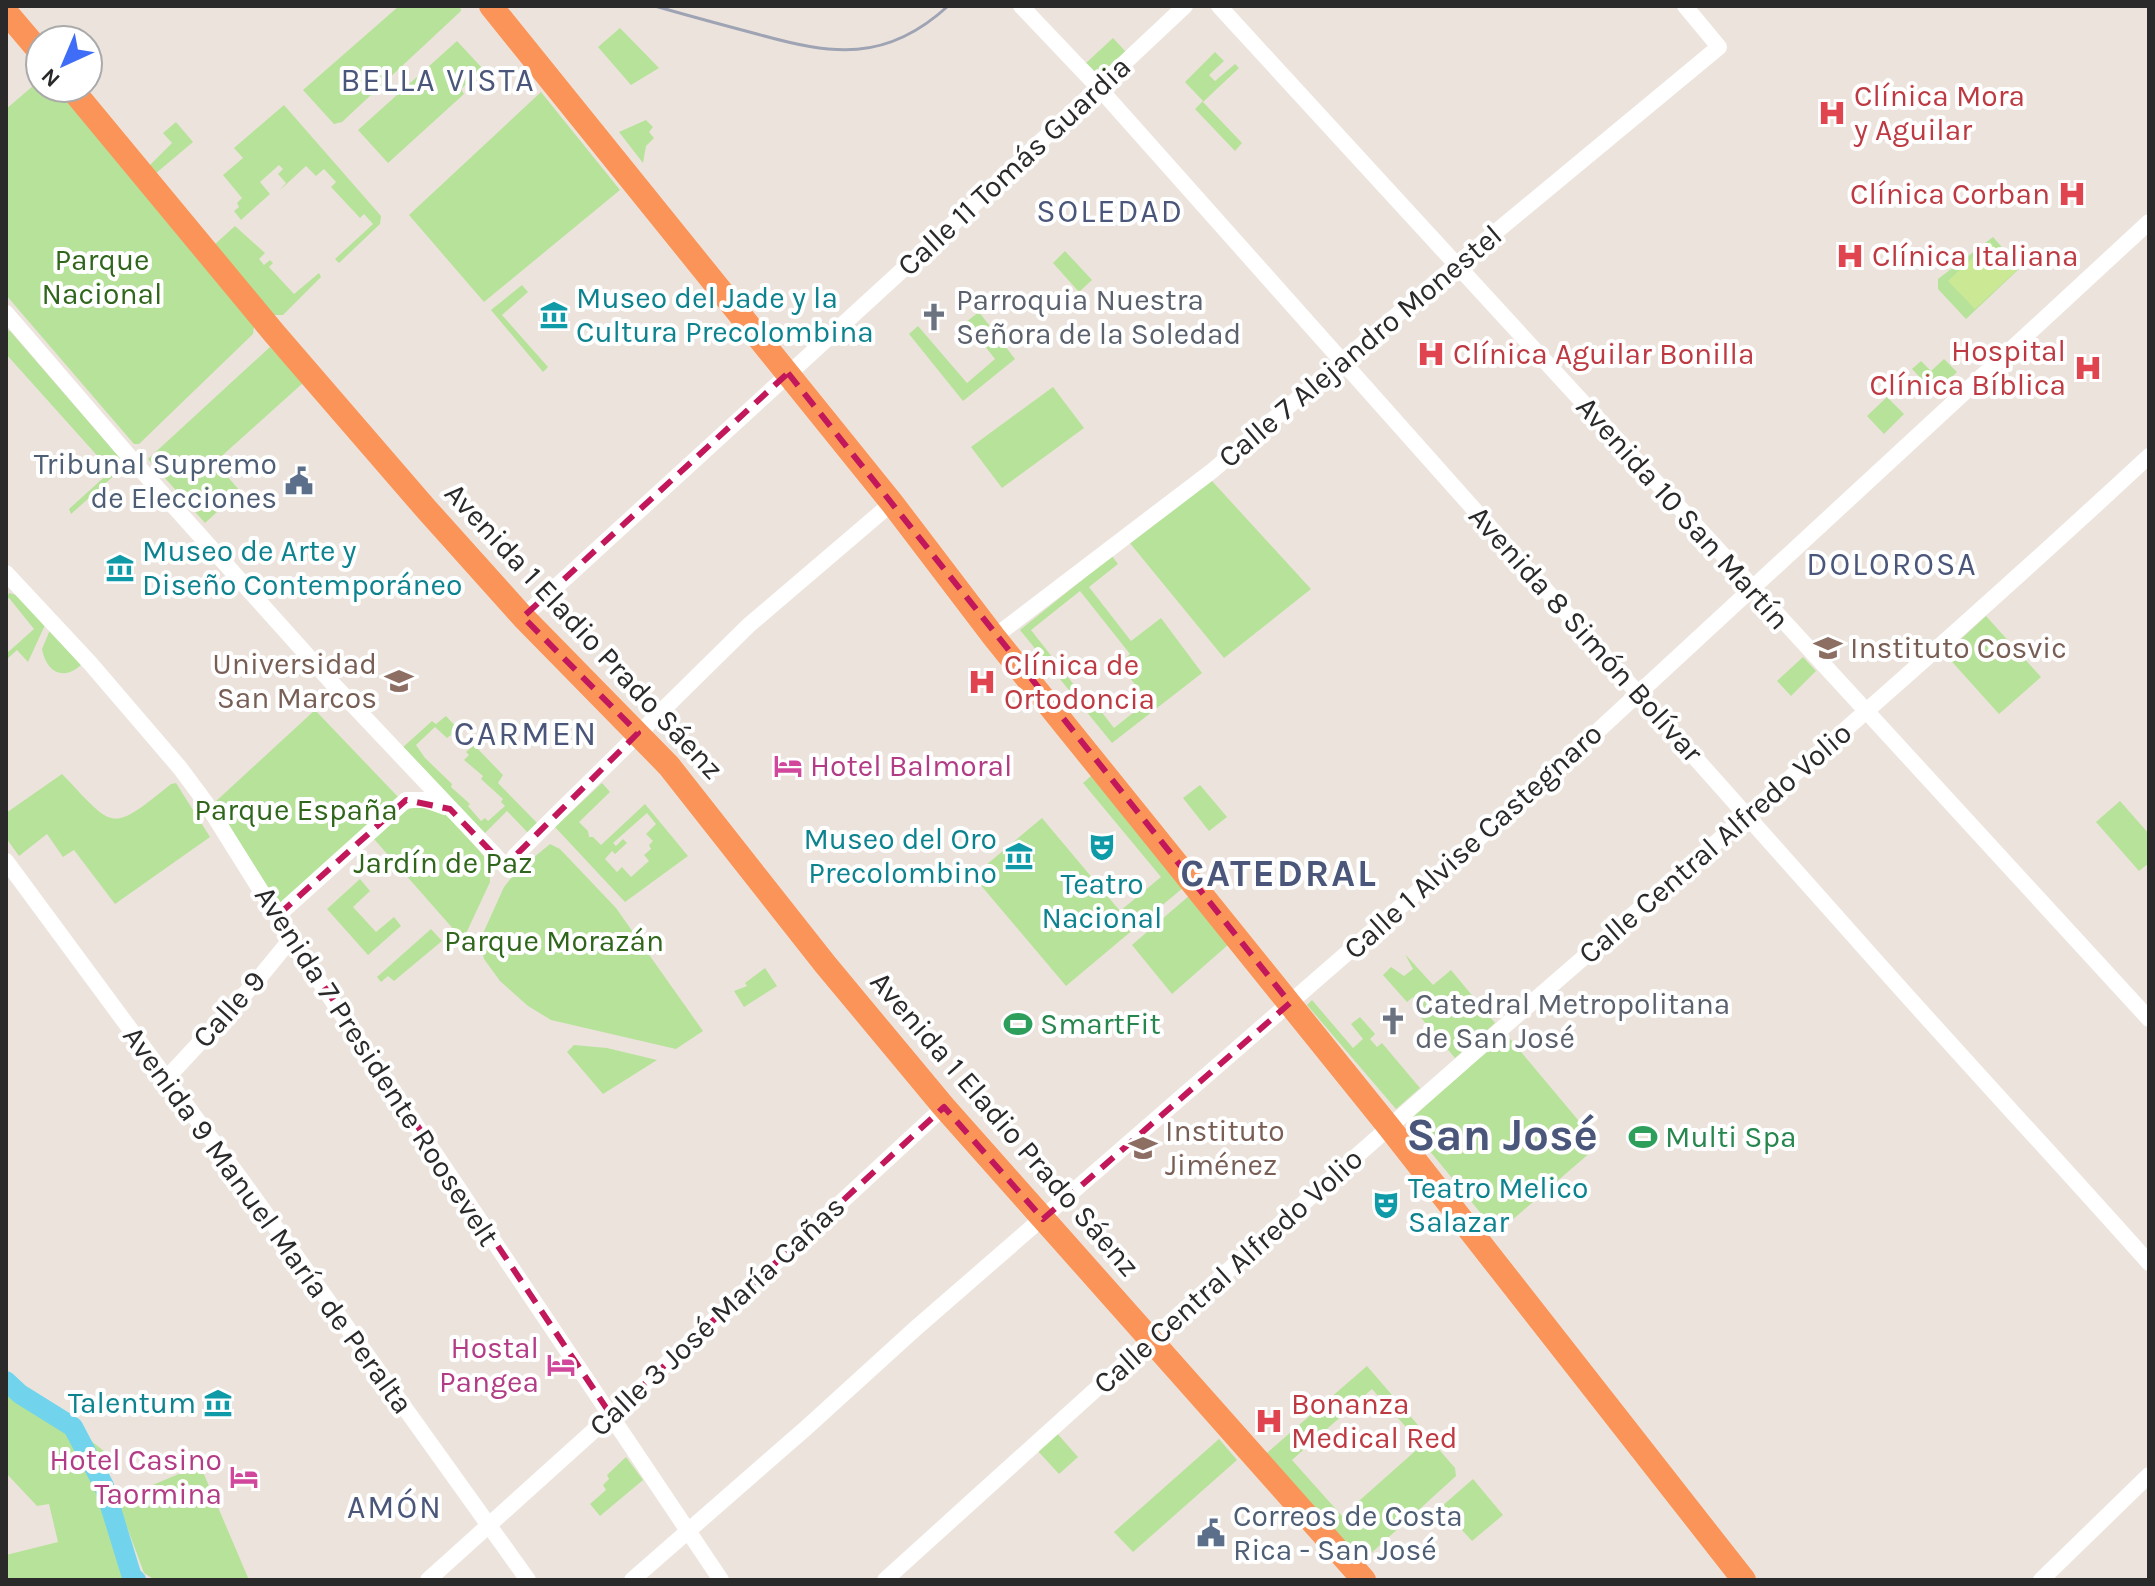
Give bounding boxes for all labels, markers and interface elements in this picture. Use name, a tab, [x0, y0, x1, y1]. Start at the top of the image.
north arrow	[24, 24, 104, 104]
street label: Calle 11 Tomás Guardia	[890, 49, 1138, 283]
district label: BELLA VISTA	[340, 62, 536, 99]
text: N	[36, 63, 66, 93]
place label: Clínica Mora y Aguilar	[1853, 78, 2025, 148]
hospital icon: Clínica Mora y Aguilar	[1817, 98, 1847, 128]
place label: Clínica Corban	[1850, 176, 2050, 212]
hospital icon: Clínica Corban	[2057, 179, 2087, 209]
district label: SOLEDAD	[1036, 193, 1184, 230]
street label: Calle 7 Alejandro Monestel	[1211, 217, 1509, 475]
place label: Clínica Italiana	[1872, 238, 2079, 274]
hospital icon: Clínica Italiana	[1835, 241, 1865, 271]
park label: Parque Nacional	[42, 242, 162, 312]
place label: Museo del Jade y la Cultura Precolombina	[576, 280, 874, 350]
place label: Parroquia Nuestra Señora de la Soledad	[956, 282, 1241, 352]
museum icon: Museo del Jade y la Cultura Precolombina	[539, 300, 569, 330]
church icon: Parroquia Nuestra Señora de la Soledad	[919, 302, 949, 332]
place label: Hospital Clínica Bíblica	[1869, 333, 2066, 403]
place label: Clínica Aguilar Bonilla	[1453, 336, 1754, 372]
hospital icon: Clínica Aguilar Bonilla	[1416, 339, 1446, 369]
hospital icon: Hospital Clínica Bíblica	[2073, 353, 2103, 383]
street label: Avenida 10 San Martín	[1569, 389, 1797, 637]
place label: Tribunal Supremo de Elecciones	[34, 446, 277, 516]
public building icon: Tribunal Supremo de Elecciones	[284, 466, 314, 496]
street label: Avenida 1 Eladio Prado Sáenz	[437, 475, 731, 787]
street label: Avenida 8 Simón Bolívar	[1461, 498, 1711, 770]
place label: Museo de Arte y Diseño Contemporáneo	[142, 533, 462, 603]
district label: DOLOROSA	[1806, 546, 1978, 583]
museum icon: Museo de Arte y Diseño Contemporáneo	[105, 553, 135, 583]
place label: Instituto Cosvic	[1850, 630, 2067, 666]
school or university icon: Instituto Cosvic	[1813, 633, 1843, 663]
place label: Universidad San Marcos	[212, 646, 377, 716]
place label: Clínica de Ortodoncia	[1004, 647, 1155, 717]
school or university icon: Universidad San Marcos	[384, 666, 414, 696]
hospital icon: Clínica de Ortodoncia	[967, 667, 997, 697]
district label: CARMEN	[454, 714, 598, 754]
street label: Calle 1 Alvise Castegnaro	[1336, 715, 1610, 967]
street label: Calle Central Alfredo Volio	[1571, 715, 1859, 971]
place label: Hotel Balmoral	[810, 748, 1012, 784]
hotel icon: Hotel Balmoral	[773, 751, 803, 781]
park label: Parque España	[194, 792, 398, 828]
place label: Museo del Oro Precolombino	[803, 821, 997, 891]
theatre icon: Teatro Nacional	[1087, 832, 1117, 862]
museum icon: Museo del Oro Precolombino	[1004, 841, 1034, 871]
park label: Jardín de Paz	[353, 845, 533, 881]
district label: CATEDRAL	[1180, 851, 1378, 896]
place label: Teatro Nacional	[1042, 866, 1162, 936]
street label: Avenida 7 Presidente Roosevelt	[247, 879, 507, 1253]
park label: Parque Morazán	[444, 923, 664, 959]
street label: Calle 9	[185, 963, 273, 1055]
street label: Avenida 1 Eladio Prado Sáenz	[863, 964, 1147, 1284]
place label: Catedral Metropolitana de San José	[1415, 986, 1730, 1056]
place label: SmartFit	[1040, 1006, 1161, 1042]
church icon: Catedral Metropolitana de San José	[1378, 1006, 1408, 1036]
sports icon: SmartFit	[1003, 1009, 1033, 1039]
street label: Avenida 9 Manuel María de Peralta	[115, 1019, 421, 1421]
district label: San José	[1406, 1108, 1598, 1162]
place label: Instituto Jiménez	[1165, 1113, 1285, 1183]
place label: Multi Spa	[1665, 1119, 1797, 1155]
sports icon: Multi Spa	[1628, 1122, 1658, 1152]
school or university icon: Instituto Jiménez	[1128, 1133, 1158, 1163]
street label: Calle Central Alfredo Volio	[1086, 1141, 1370, 1401]
place label: Teatro Melico Salazar	[1408, 1170, 1588, 1240]
street label: Calle 3 José María Cañas	[582, 1188, 852, 1444]
theatre icon: Teatro Melico Salazar	[1371, 1190, 1401, 1220]
place label: Hostal Pangea	[439, 1330, 539, 1400]
hotel icon: Hostal Pangea	[546, 1350, 576, 1380]
place label: Talentum	[68, 1385, 196, 1421]
place label: Bonanza Medical Red	[1291, 1386, 1458, 1456]
museum icon: Talentum	[203, 1388, 233, 1418]
hospital icon: Bonanza Medical Red	[1254, 1406, 1284, 1436]
place label: Hotel Casino Taormina	[49, 1442, 222, 1512]
hotel icon: Hotel Casino Taormina	[229, 1462, 259, 1492]
district label: AMÓN	[347, 1487, 443, 1526]
place label: Correos de Costa Rica - San José	[1233, 1498, 1463, 1568]
public building icon: Correos de Costa Rica - San José	[1196, 1518, 1226, 1548]

